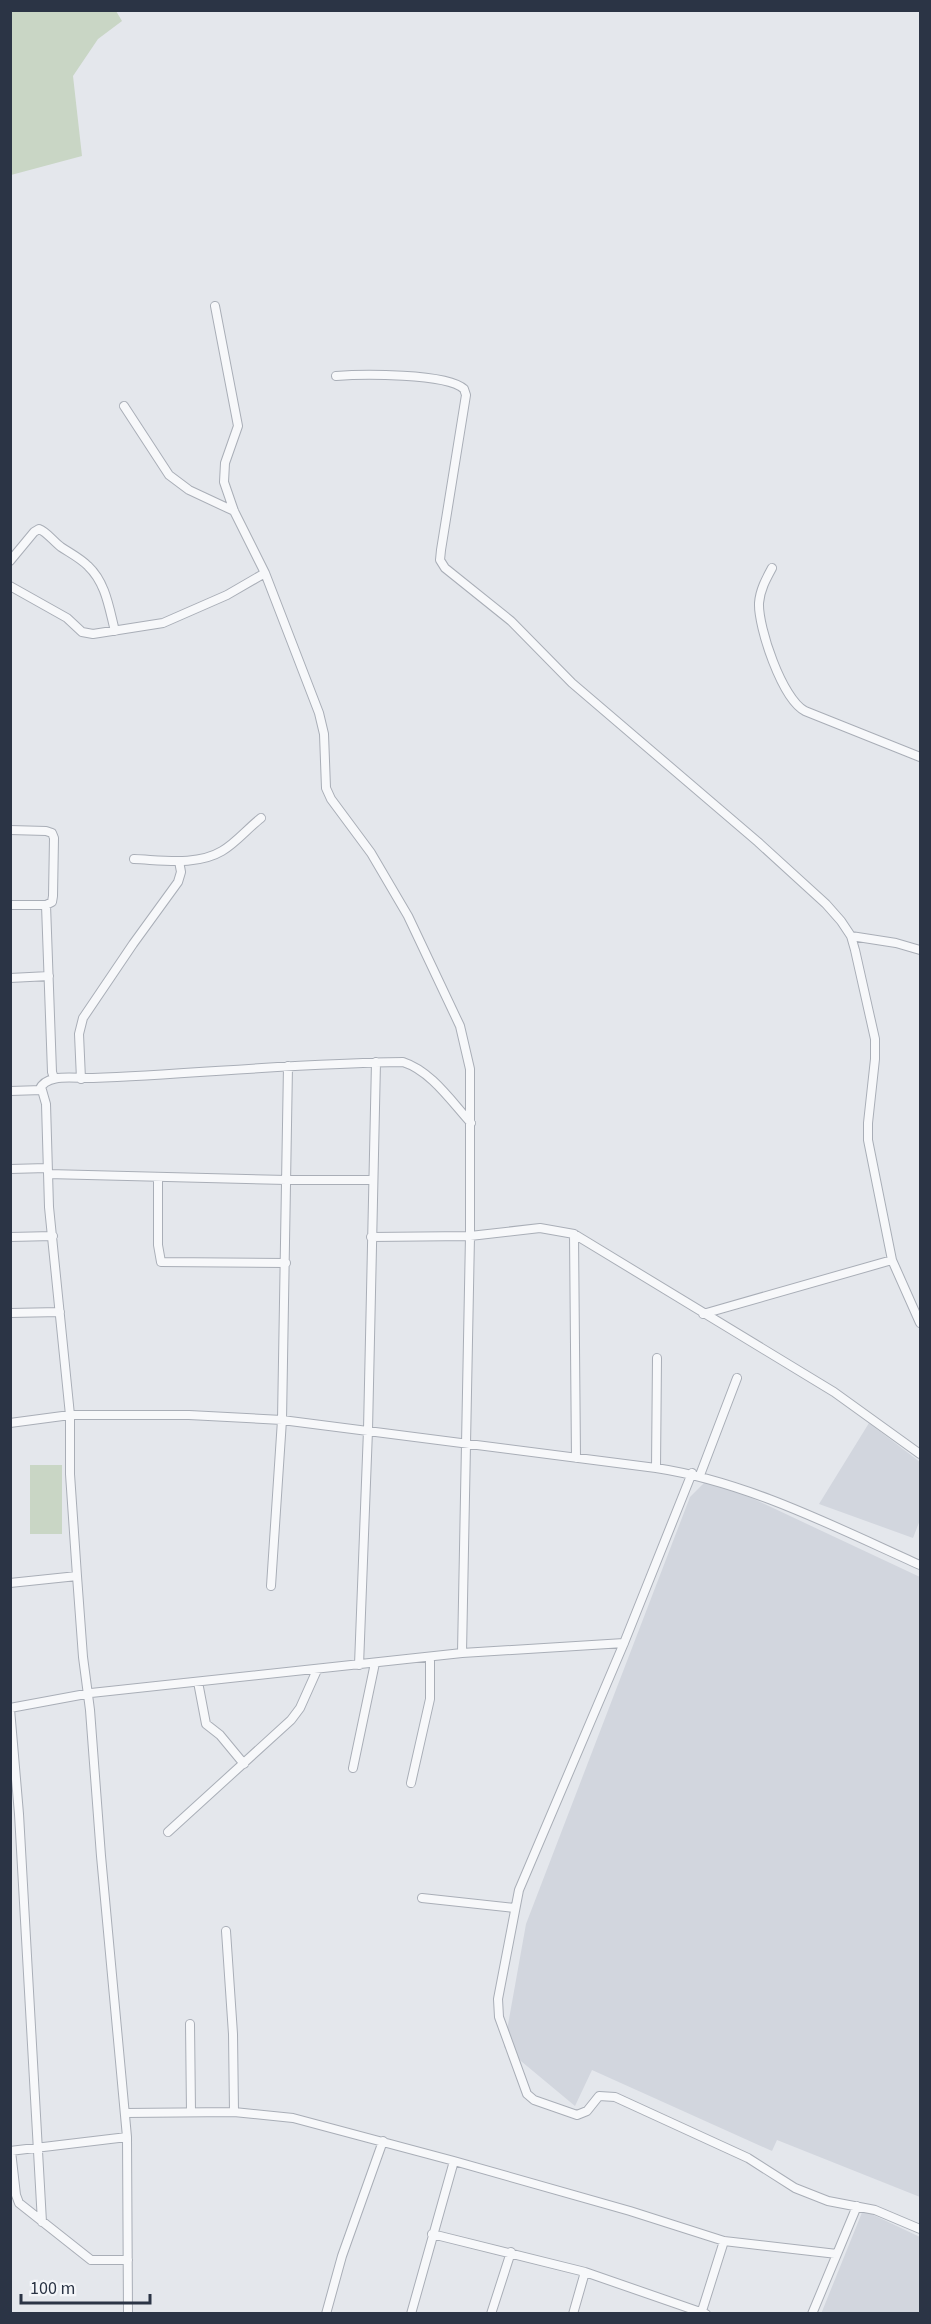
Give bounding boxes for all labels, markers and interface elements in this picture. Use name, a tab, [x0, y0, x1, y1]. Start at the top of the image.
scale bar	[21, 2267, 150, 2305]
text: 100 m	[30, 2276, 75, 2301]

